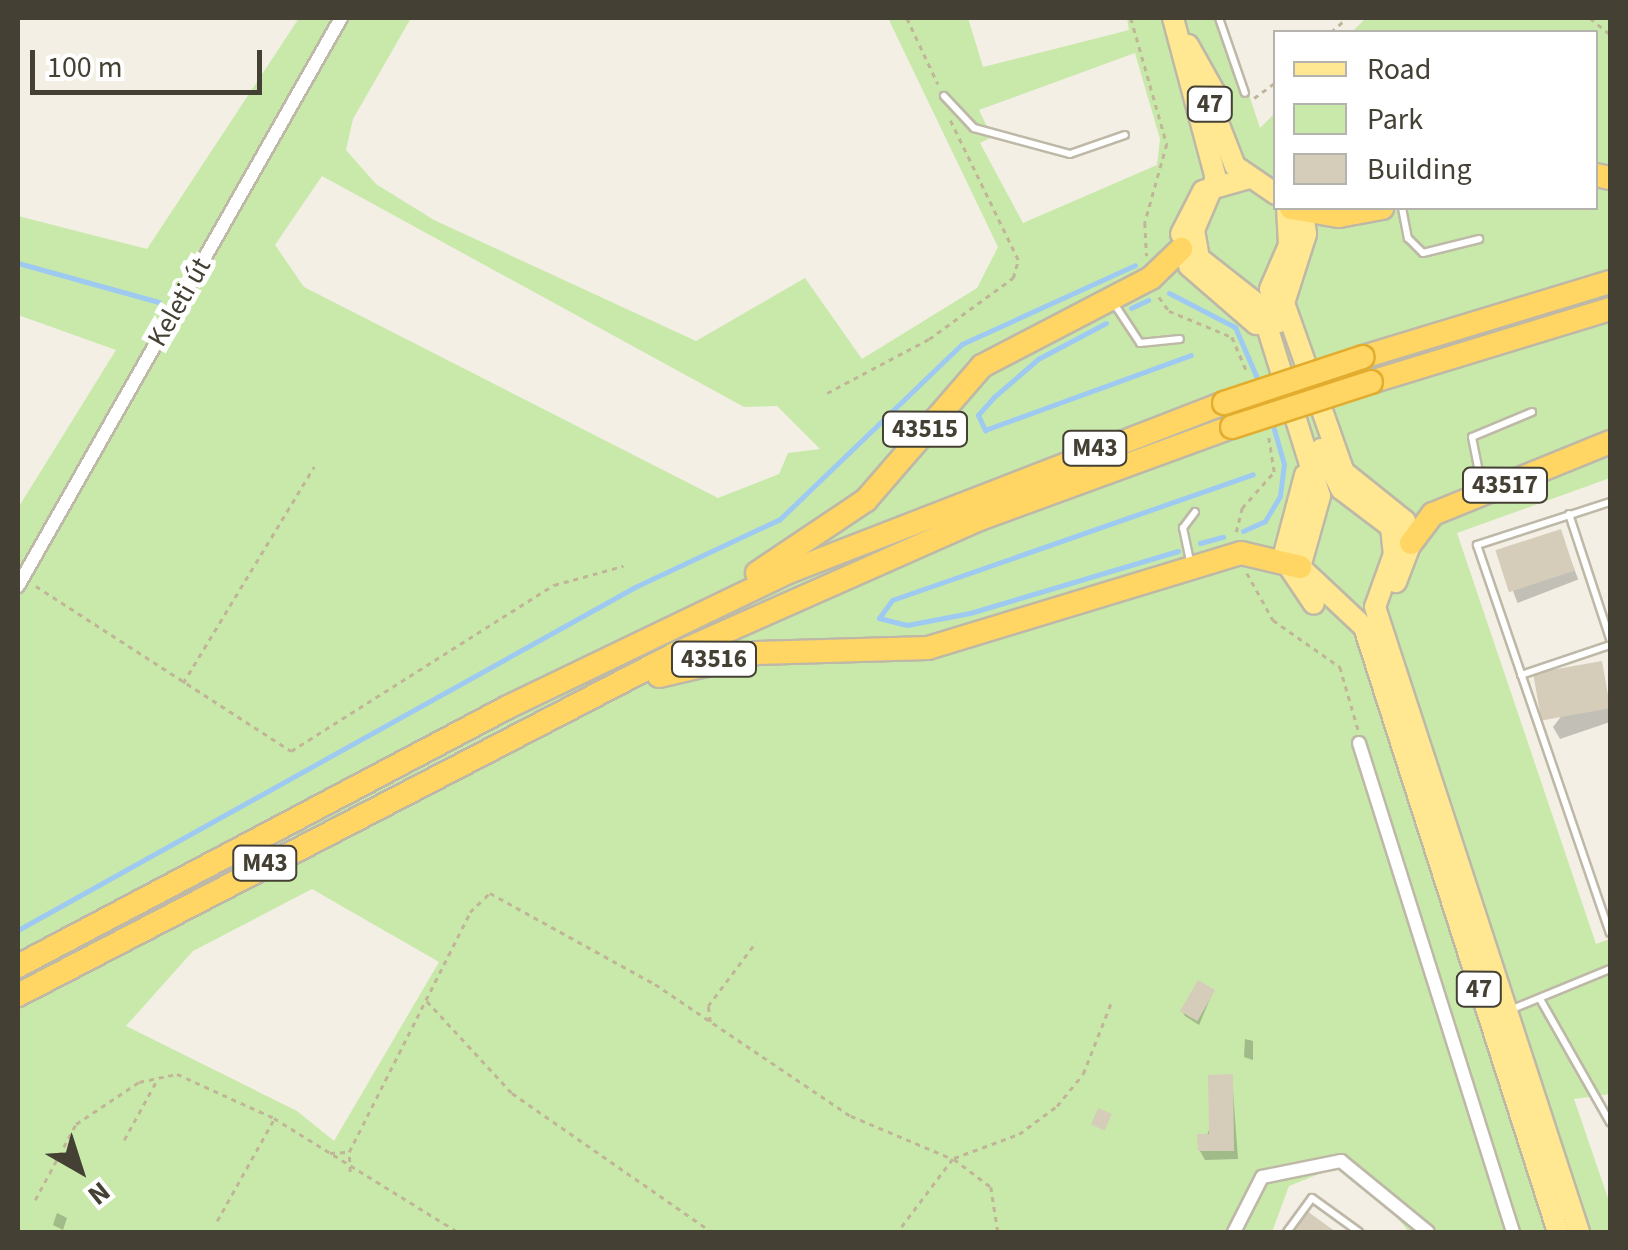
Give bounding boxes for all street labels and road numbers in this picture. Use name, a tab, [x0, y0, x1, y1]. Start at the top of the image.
road number: 47	[1185, 84, 1235, 124]
street label: Keleti út	[140, 251, 218, 353]
road number: 43515	[880, 409, 970, 449]
road number: M43	[1060, 428, 1130, 468]
road number: 43517	[1460, 465, 1550, 505]
road number: 43516	[669, 639, 759, 679]
road number: M43	[230, 843, 300, 883]
road number: 47	[1454, 969, 1504, 1009]

